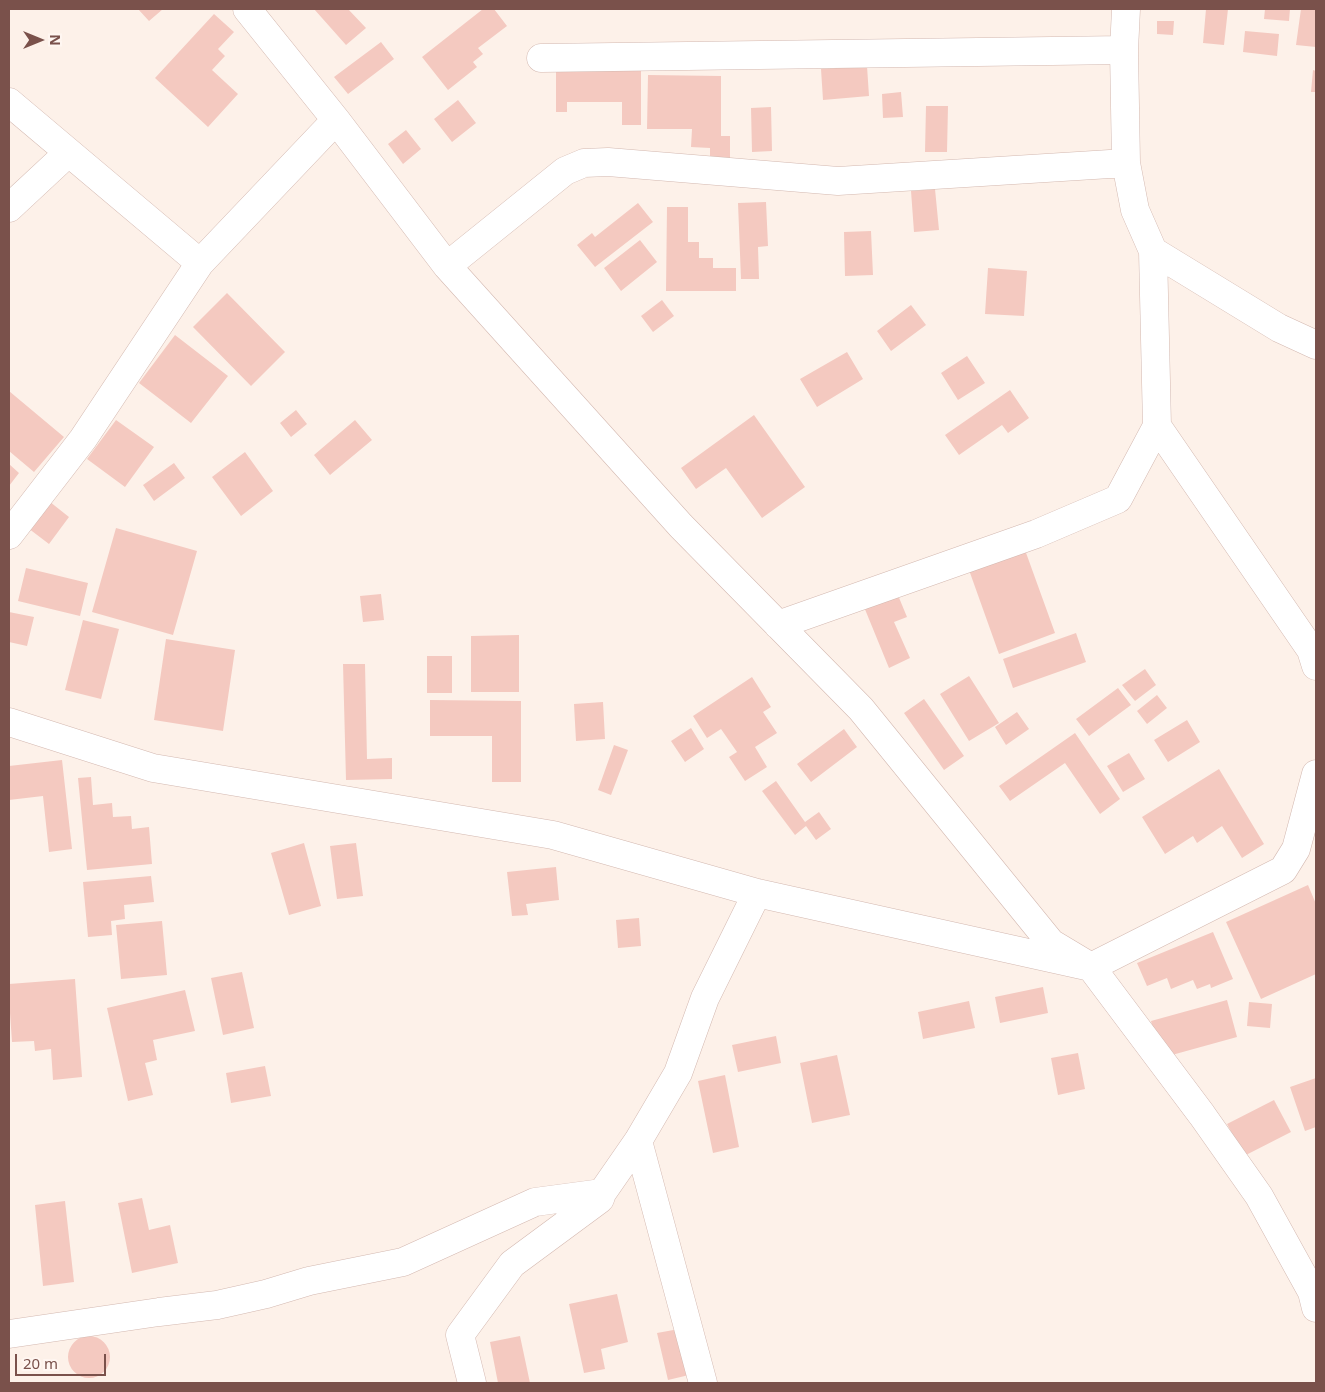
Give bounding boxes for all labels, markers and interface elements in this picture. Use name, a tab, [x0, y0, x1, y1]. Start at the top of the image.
north arrow	[15, 15, 65, 65]
text: N	[46, 34, 65, 46]
scale bar	[18, 1344, 109, 1376]
text: 20 m	[23, 1353, 58, 1373]

